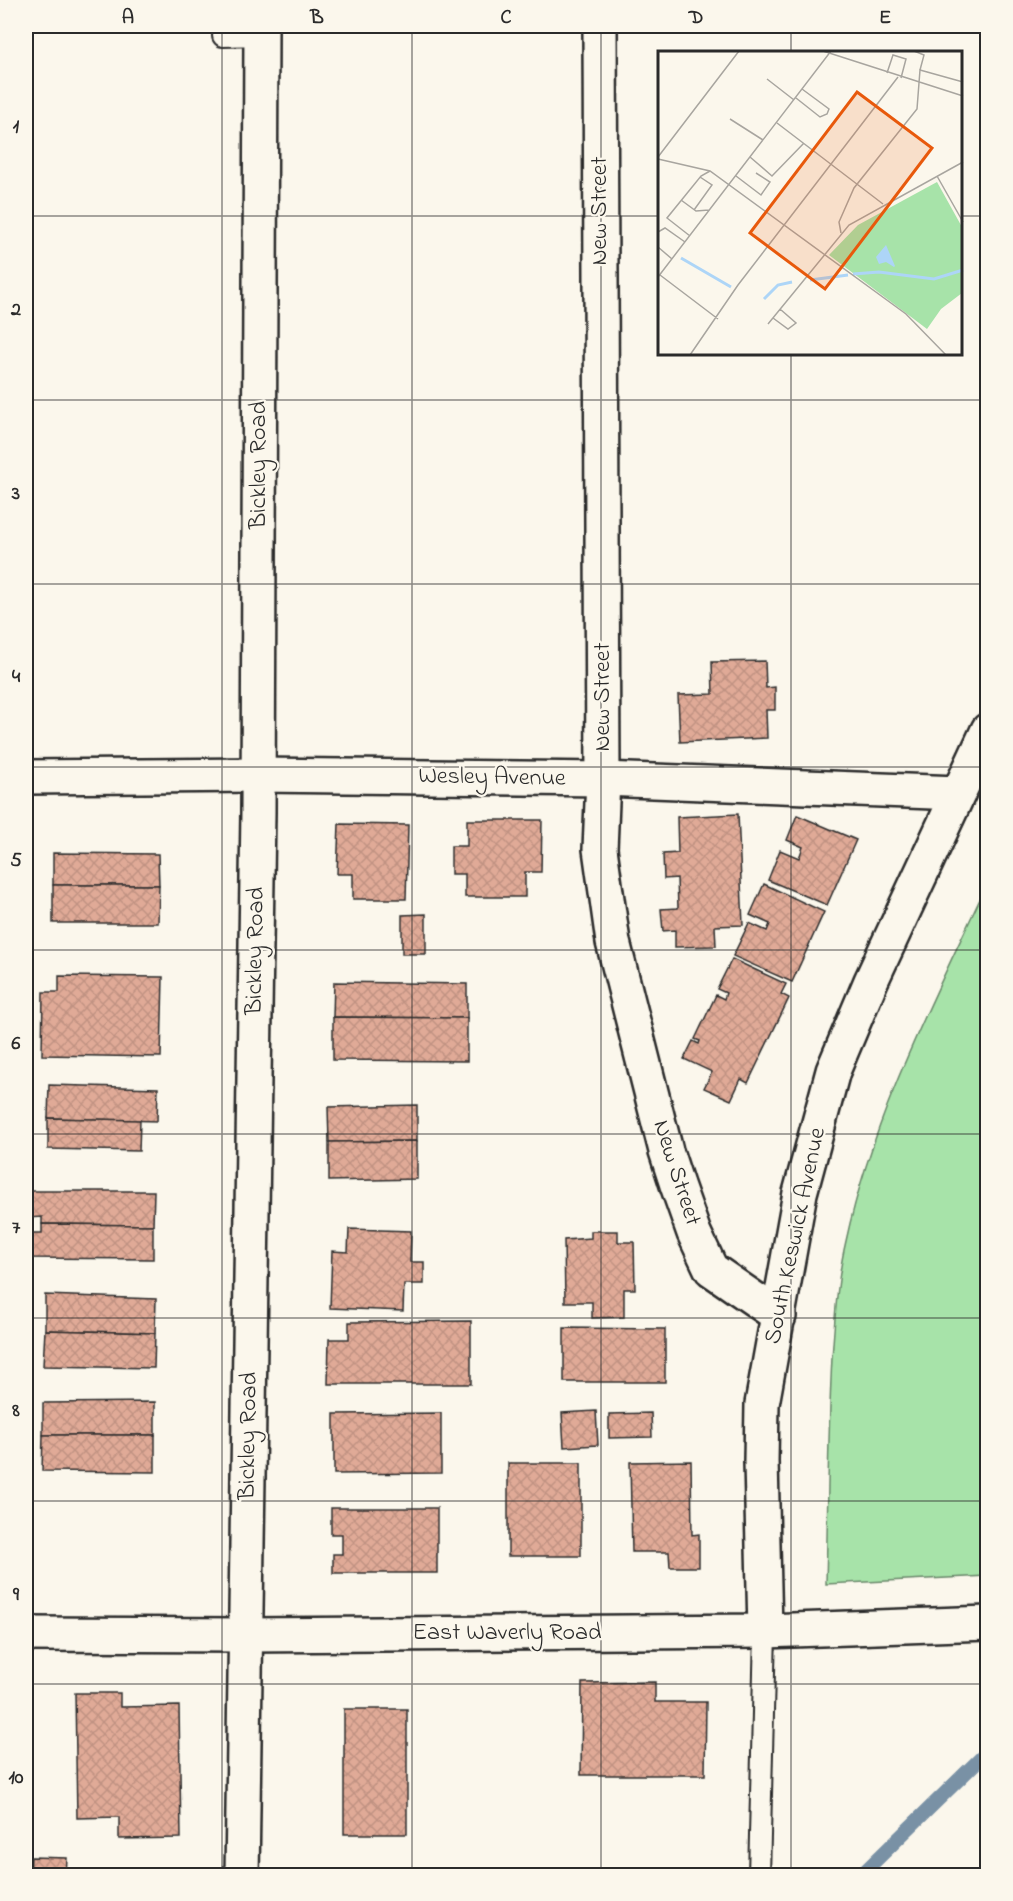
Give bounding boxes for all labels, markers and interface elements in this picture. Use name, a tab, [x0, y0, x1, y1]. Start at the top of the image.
text: A	[122, 4, 134, 33]
text: B	[309, 4, 324, 33]
text: C	[501, 4, 512, 33]
text: D	[688, 4, 703, 33]
text: E	[879, 4, 891, 33]
inset map	[658, 51, 962, 356]
text: 1	[13, 113, 20, 142]
street label: New Street	[583, 156, 618, 266]
text: 2	[10, 296, 21, 325]
street label: Bickley Road	[242, 401, 278, 530]
text: 3	[11, 480, 20, 509]
street label: New Street	[586, 642, 621, 752]
text: 4	[12, 663, 21, 692]
street label: Wesley Avenue	[418, 759, 566, 798]
text: 5	[10, 847, 22, 876]
street label: Bickley Road	[237, 886, 276, 1016]
text: 6	[12, 1030, 21, 1059]
street label: New Street	[642, 1116, 710, 1230]
street label: South Keswick Avenue	[756, 1124, 836, 1348]
text: 7	[12, 1214, 21, 1243]
street label: Bickley Road	[230, 1371, 269, 1501]
text: 8	[11, 1397, 20, 1426]
text: 9	[12, 1581, 20, 1610]
street label: East Waverly Road	[412, 1616, 602, 1652]
text: 10	[9, 1764, 24, 1793]

